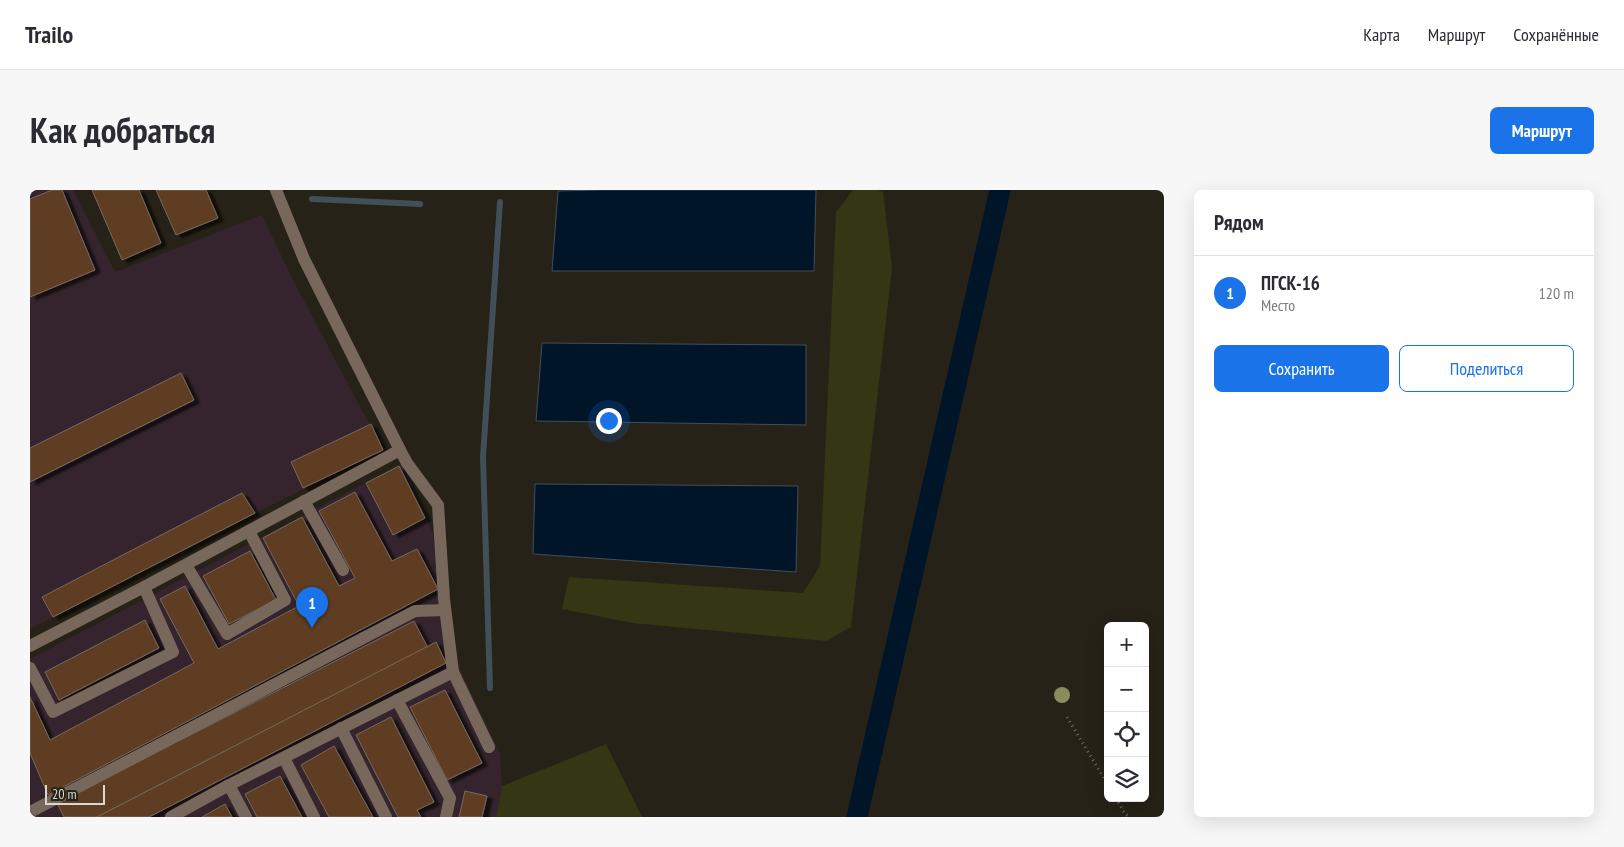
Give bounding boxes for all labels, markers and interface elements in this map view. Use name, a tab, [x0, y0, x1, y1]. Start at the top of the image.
text: Trailo	[25, 19, 73, 50]
text: Карта	[1363, 23, 1400, 46]
text: Маршрут	[1428, 23, 1485, 46]
text: Сохранённые	[1513, 23, 1599, 46]
text: Как добраться	[30, 107, 215, 153]
button: Маршрут	[1490, 107, 1594, 154]
text: Рядом	[1214, 209, 1264, 236]
text: ПГСК-16	[1261, 271, 1320, 295]
text: 1	[1226, 283, 1234, 303]
text: 120 m	[1539, 283, 1574, 303]
text: Место	[1261, 295, 1295, 315]
button: Сохранить	[1214, 345, 1389, 392]
button: Поделиться	[1399, 345, 1574, 392]
your location	[596, 408, 622, 434]
pin: 1	[296, 587, 328, 628]
map controls	[1104, 622, 1149, 802]
button: +	[1104, 622, 1149, 667]
button: −	[1104, 667, 1149, 712]
button: locate	[1104, 712, 1149, 757]
button: layers	[1104, 757, 1149, 802]
scale bar	[45, 782, 105, 805]
text: 20 m	[52, 785, 77, 803]

